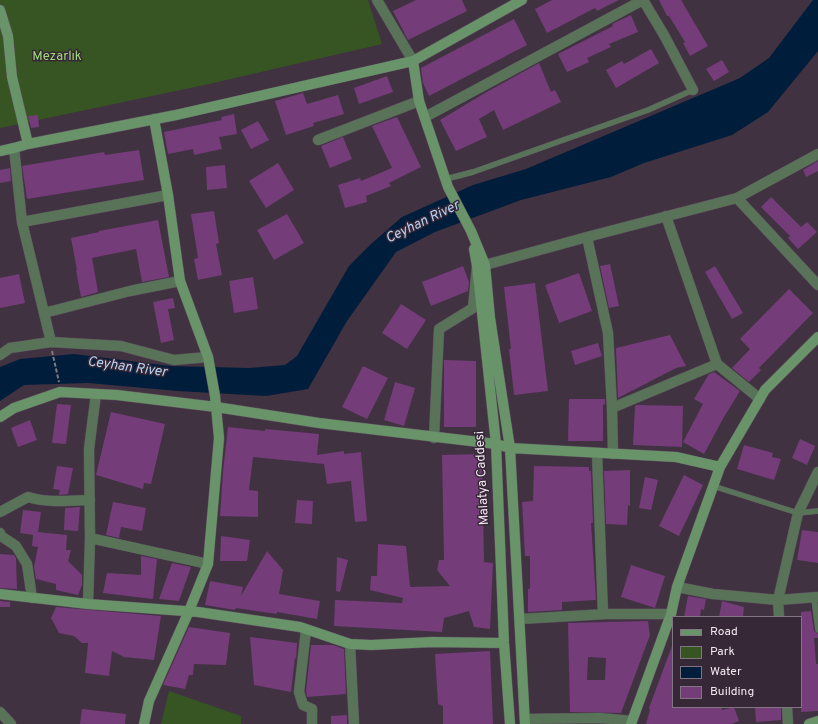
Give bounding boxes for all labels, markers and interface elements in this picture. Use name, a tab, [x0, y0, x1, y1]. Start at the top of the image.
park label: Mezarlık	[32, 49, 82, 65]
water label: Ceyhan River	[383, 198, 463, 248]
water label: Ceyhan River	[86, 354, 168, 382]
street label: Malatya Caddesi	[473, 430, 493, 526]
legend	[672, 616, 802, 708]
text: Road	[710, 624, 738, 640]
text: Park	[710, 644, 735, 660]
text: Water	[710, 664, 742, 680]
text: Building	[710, 684, 754, 700]

